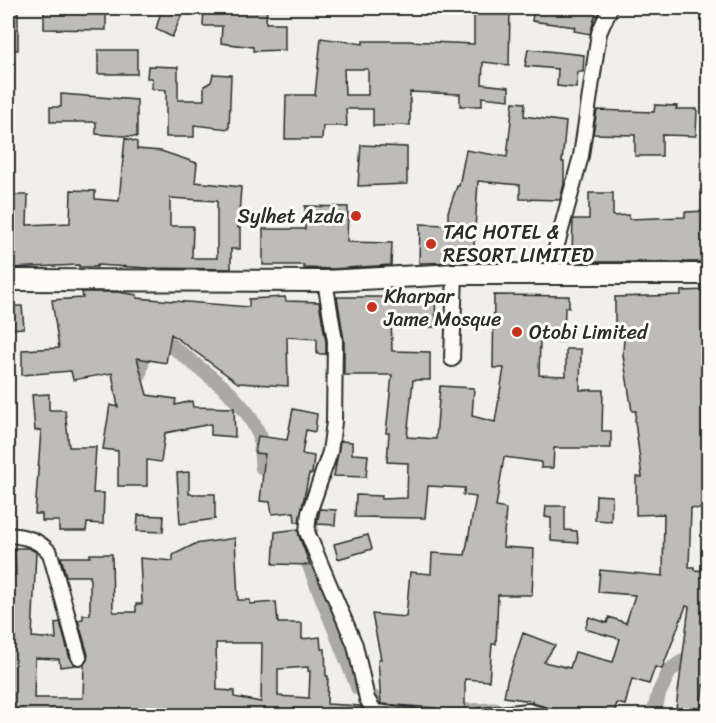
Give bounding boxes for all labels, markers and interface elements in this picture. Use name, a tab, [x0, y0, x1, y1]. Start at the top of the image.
place label: Sylhet Azda	[237, 199, 345, 234]
marker: Sylhet Azda	[349, 209, 363, 223]
place label: TAC HOTEL & RESORT LIMITED	[443, 215, 594, 273]
marker: TAC HOTEL & RESORT LIMITED	[424, 237, 438, 251]
place label: Kharpar Jame Mosque	[383, 279, 501, 337]
marker: Kharpar Jame Mosque	[365, 300, 379, 314]
place label: Otobi Limited	[529, 315, 649, 350]
marker: Otobi Limited	[510, 325, 524, 339]

